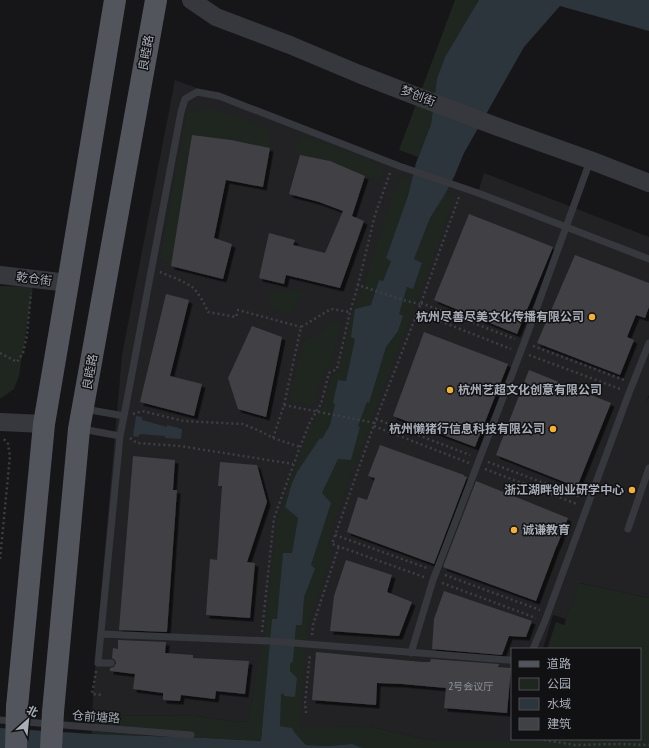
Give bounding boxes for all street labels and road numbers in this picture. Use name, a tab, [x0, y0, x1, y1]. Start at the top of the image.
street label: 良睦路	[136, 34, 156, 72]
street label: 梦创街	[399, 83, 437, 109]
street label: 乾仓街	[15, 270, 53, 288]
street label: 良睦路	[80, 353, 100, 391]
street label: 仓前塘路	[72, 708, 120, 726]

